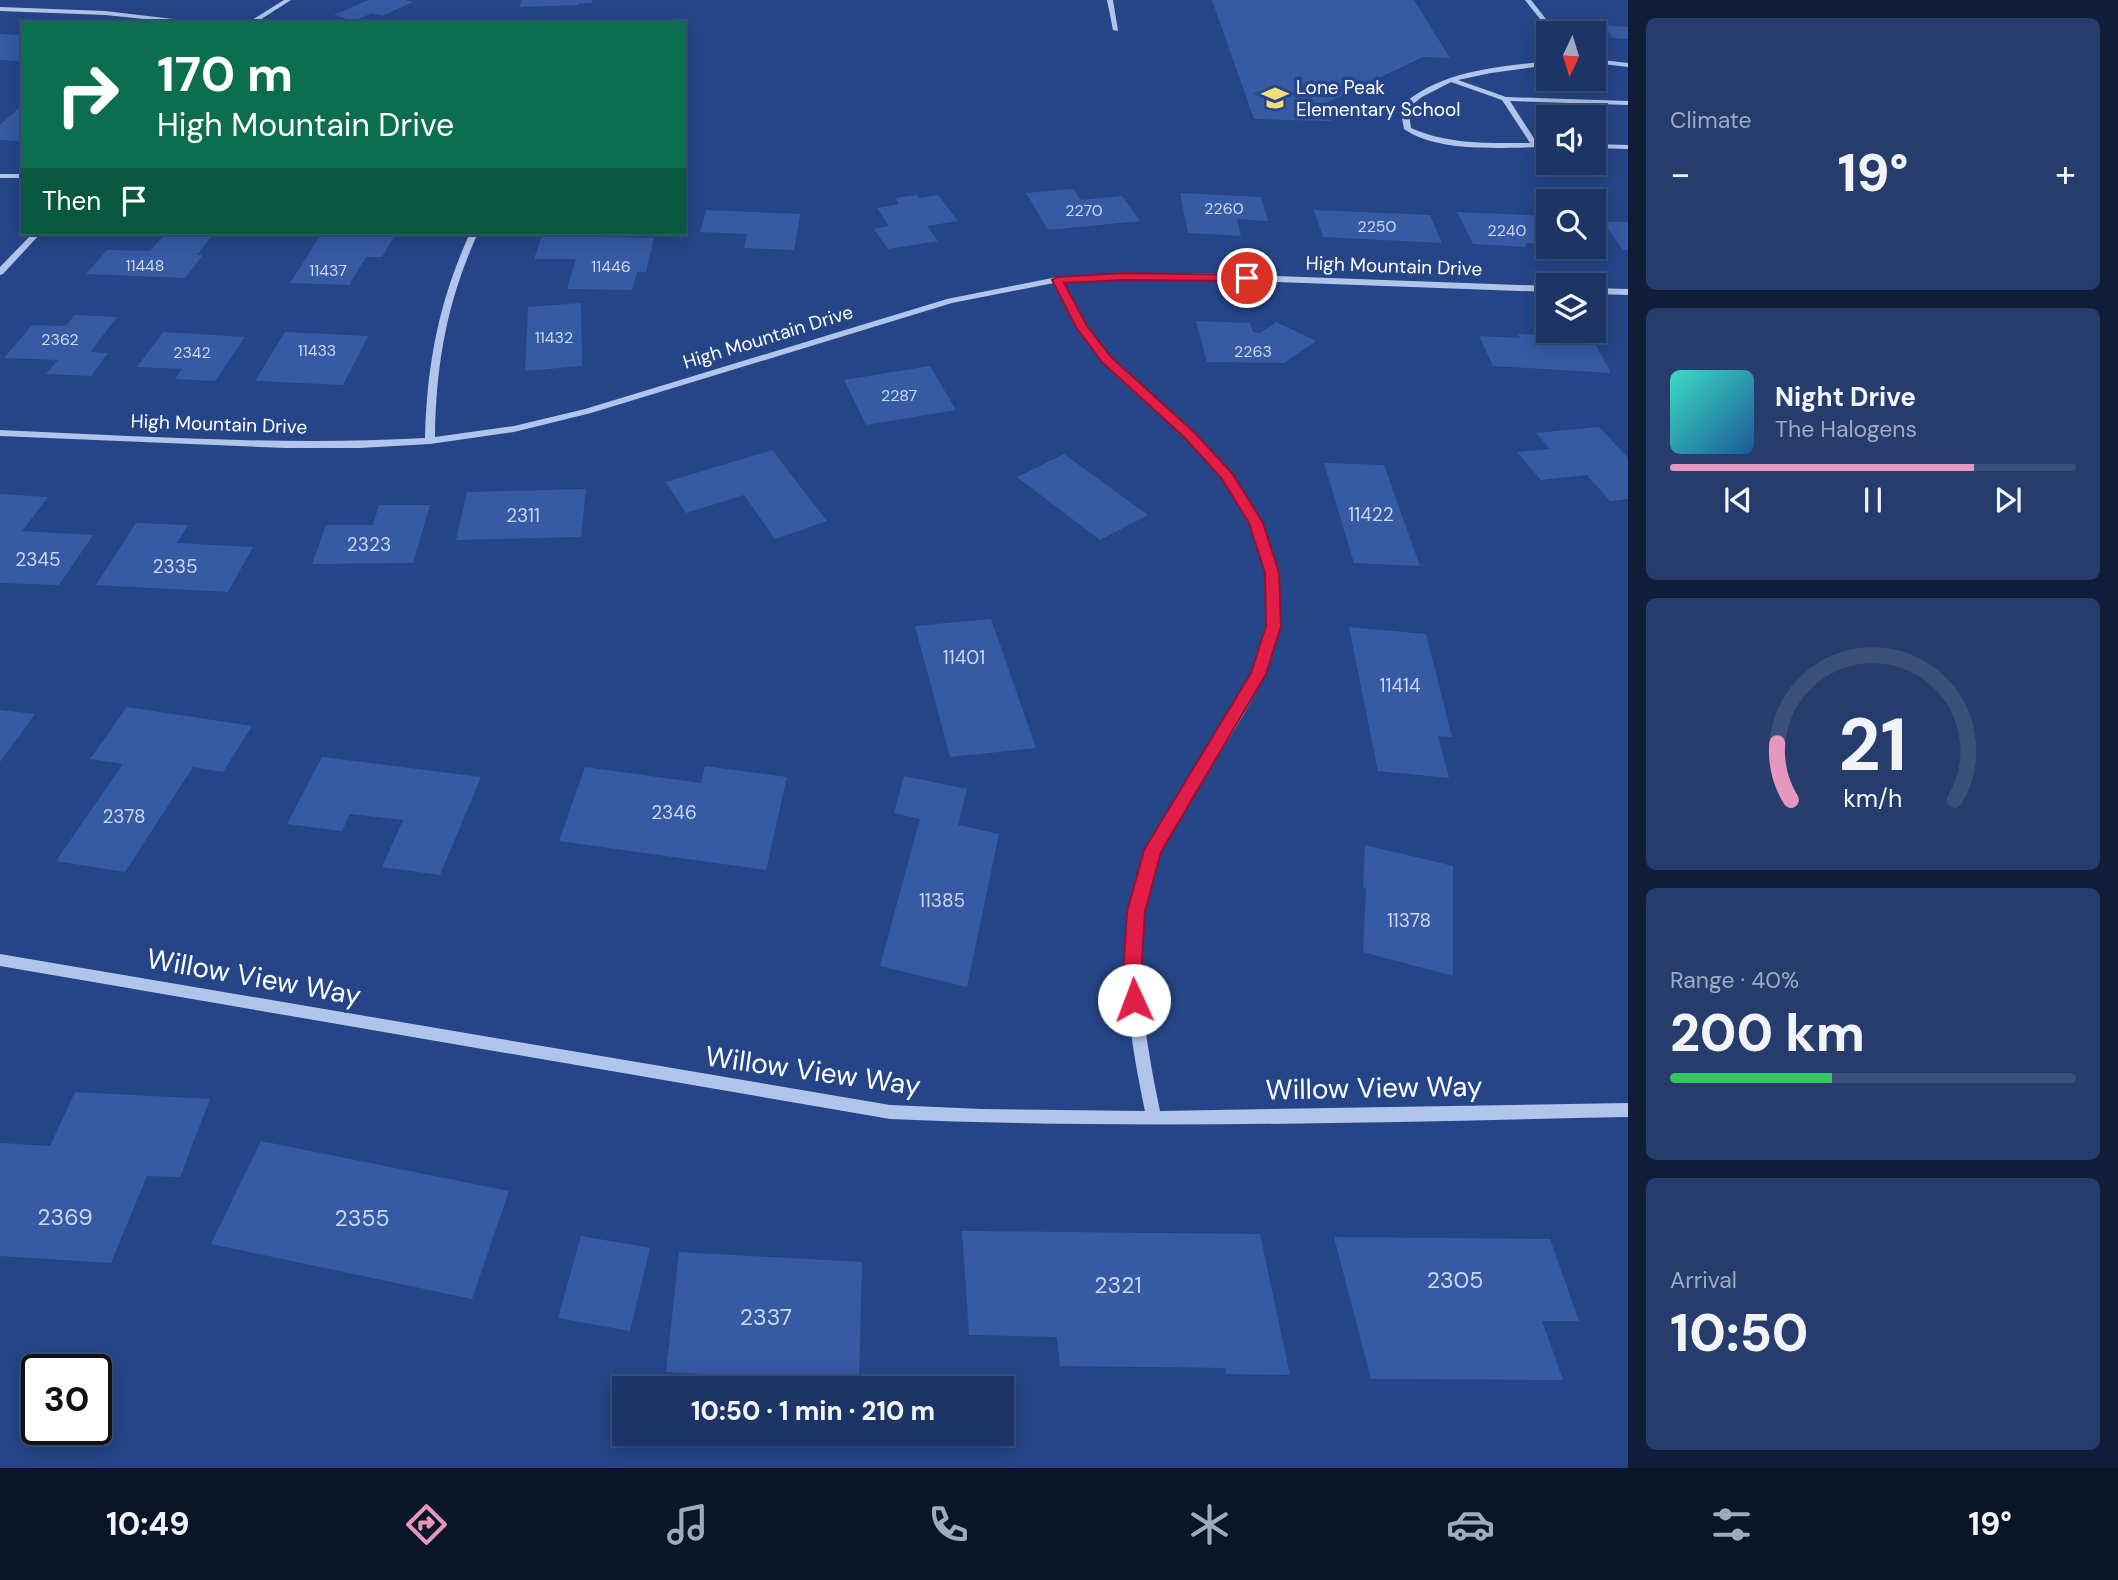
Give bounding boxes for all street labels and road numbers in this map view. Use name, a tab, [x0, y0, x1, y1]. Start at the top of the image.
street label: High Mountain Drive	[1305, 250, 1483, 282]
street label: High Mountain Drive	[680, 299, 856, 375]
street label: High Mountain Drive	[130, 408, 308, 440]
street label: Willow View Way	[144, 940, 364, 1014]
street label: Willow View Way	[703, 1038, 923, 1104]
street label: Willow View Way	[1265, 1068, 1483, 1108]

